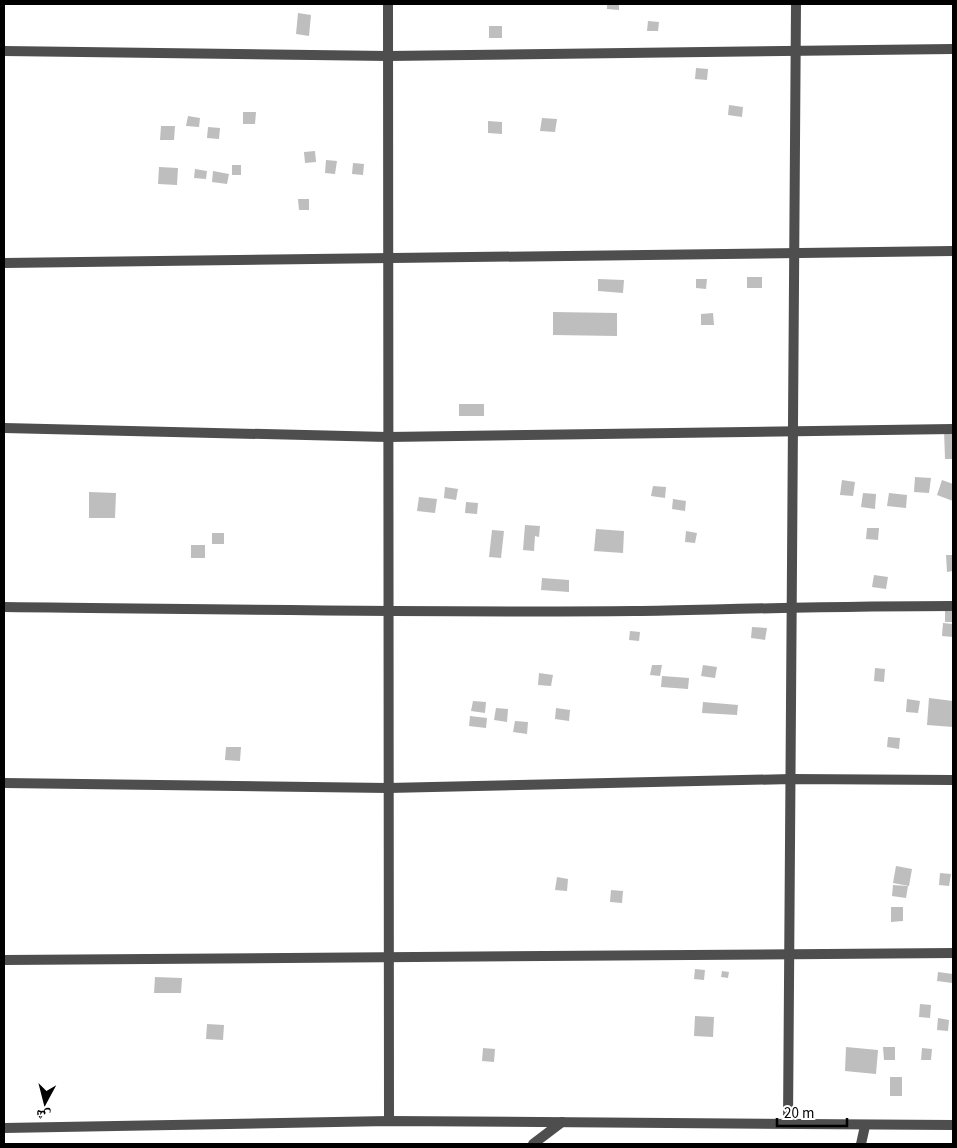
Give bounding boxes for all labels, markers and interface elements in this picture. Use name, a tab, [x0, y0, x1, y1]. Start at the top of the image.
north arrow	[20, 1078, 70, 1128]
scale bar	[777, 1096, 847, 1128]
text: 20 m	[784, 1103, 814, 1124]
text: ش	[35, 1104, 52, 1126]

